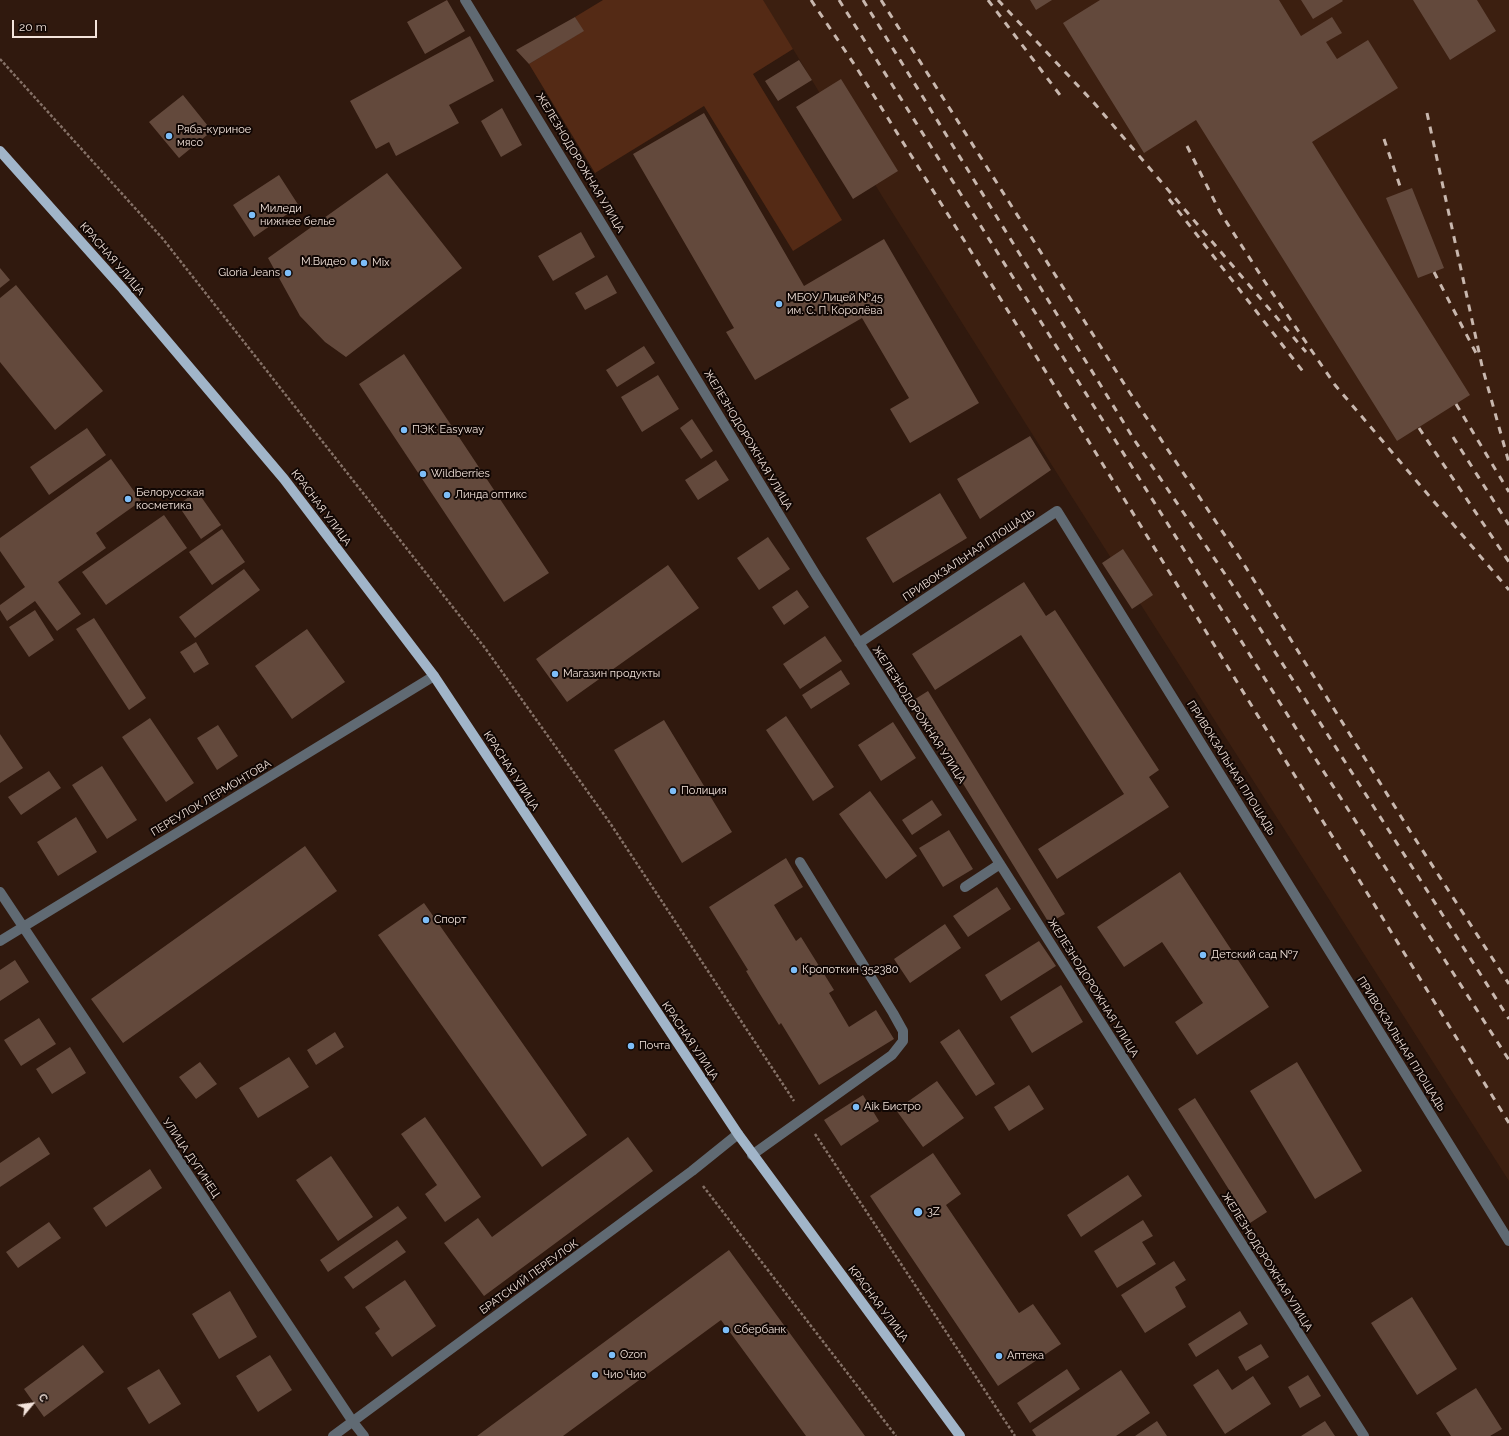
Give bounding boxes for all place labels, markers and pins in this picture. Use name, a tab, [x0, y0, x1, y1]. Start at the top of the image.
place label: Ряба-куриное мясо	[177, 123, 251, 149]
marker: Ряба-куриное мясо	[164, 131, 174, 141]
place label: Миледи нижнее белье	[260, 202, 335, 228]
marker: Миледи нижнее белье	[247, 210, 257, 220]
place label: М.Видео	[301, 255, 346, 269]
place label: Mix	[372, 256, 390, 270]
marker: М.Видео	[349, 257, 359, 267]
marker: Mix	[359, 258, 369, 268]
place label: Gloria Jeans	[218, 266, 280, 280]
marker: Gloria Jeans	[283, 268, 293, 278]
place label: МБОУ Лицей №45 им. С. П. Королёва	[787, 291, 883, 317]
marker: МБОУ Лицей №45 им. С. П. Королёва	[774, 299, 784, 309]
place label: ПЭК: Easyway	[412, 423, 484, 437]
marker: ПЭК: Easyway	[399, 425, 409, 435]
place label: Wildberries	[431, 467, 490, 481]
marker: Wildberries	[418, 469, 428, 479]
place label: Белорусская косметика	[136, 486, 204, 512]
place label: Линда оптикс	[455, 488, 527, 502]
marker: Линда оптикс	[442, 490, 452, 500]
marker: Белорусская косметика	[123, 494, 133, 504]
place label: Магазин продукты	[563, 667, 660, 681]
marker: Магазин продукты	[550, 669, 560, 679]
place label: Полиция	[681, 784, 727, 798]
marker: Полиция	[668, 786, 678, 796]
place label: Спорт	[434, 913, 466, 927]
marker: Спорт	[421, 915, 431, 925]
place label: Детский сад №7	[1211, 948, 1298, 962]
marker: Детский сад №7	[1198, 950, 1208, 960]
place label: Кропоткин 352380	[802, 963, 899, 977]
marker: Кропоткин 352380	[789, 965, 799, 975]
place label: Почта	[639, 1039, 670, 1053]
marker: Почта	[626, 1041, 636, 1051]
place label: Aik Бистро	[864, 1100, 921, 1114]
marker: Aik Бистро	[851, 1102, 861, 1112]
place label: 3Z	[927, 1205, 940, 1219]
marker: 3Z	[912, 1206, 924, 1218]
place label: Сбербанк	[734, 1323, 786, 1337]
marker: Сбербанк	[721, 1325, 731, 1335]
place label: Ozon	[620, 1348, 647, 1362]
place label: Аптека	[1007, 1349, 1044, 1363]
marker: Ozon	[607, 1350, 617, 1360]
marker: Аптека	[994, 1351, 1004, 1361]
place label: Чио Чио	[603, 1368, 646, 1382]
marker: Чио Чио	[590, 1370, 600, 1380]

